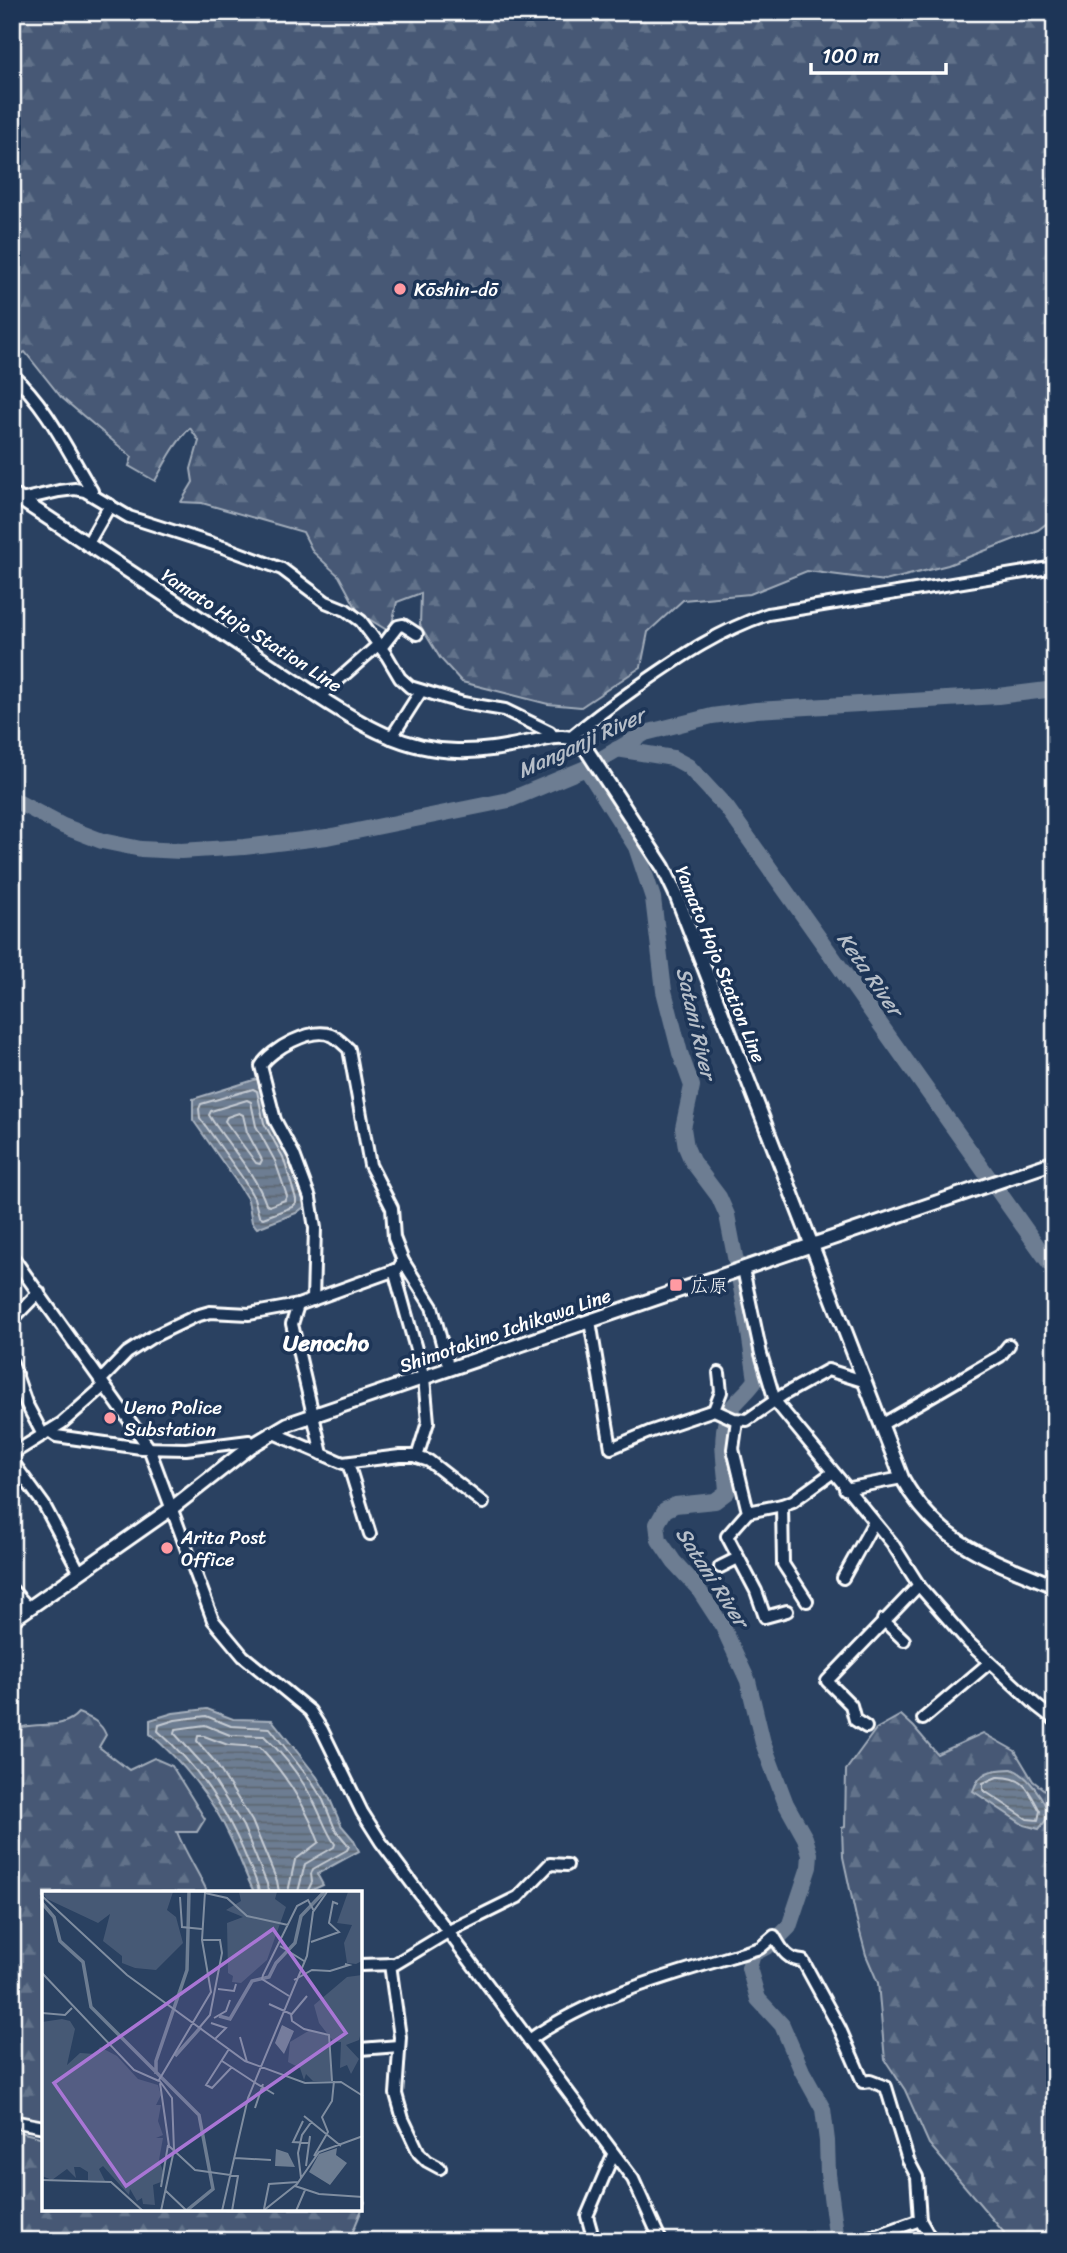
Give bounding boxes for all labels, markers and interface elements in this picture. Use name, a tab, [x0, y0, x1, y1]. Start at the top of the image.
scale bar	[811, 32, 946, 76]
text: 100 m	[822, 37, 879, 75]
place label: Kōshin-dō	[414, 273, 499, 306]
marker: Kōshin-dō	[392, 281, 408, 297]
street label: Yamato Hojo Station Line	[155, 559, 349, 702]
water label: Manganji River	[511, 695, 654, 789]
street label: Yamato Hojo Station Line	[666, 861, 775, 1068]
water label: Keta River	[827, 924, 915, 1027]
water label: Satani River	[665, 963, 728, 1087]
place label: 広原	[690, 1269, 728, 1302]
marker: 広原	[668, 1277, 684, 1293]
street label: Shimotakino Ichikawa Line	[395, 1279, 616, 1382]
district label: Uenocho	[283, 1323, 370, 1364]
place label: Ueno Police Substation	[124, 1391, 222, 1446]
marker: Ueno Police Substation	[102, 1410, 118, 1426]
water label: Satani River	[665, 1519, 761, 1639]
place label: Arita Post Office	[180, 1521, 266, 1576]
marker: Arita Post Office	[159, 1540, 175, 1556]
inset map	[42, 1891, 362, 2211]

